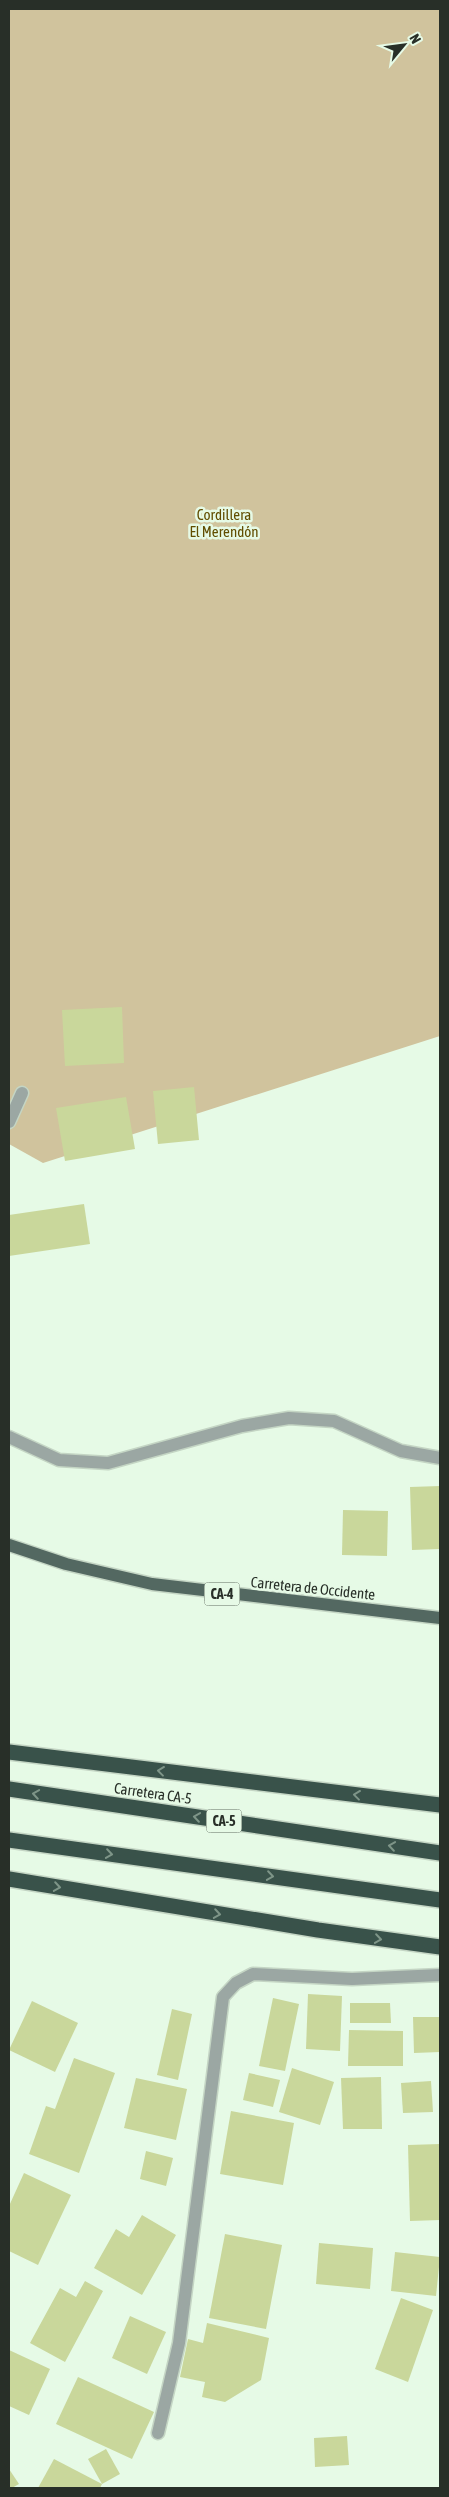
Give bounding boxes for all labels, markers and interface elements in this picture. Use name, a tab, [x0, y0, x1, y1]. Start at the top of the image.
north arrow	[379, 20, 429, 70]
text: N	[406, 31, 424, 46]
park label: Cordillera El Merendón	[189, 506, 259, 540]
street label: Carretera de Occidente	[250, 1573, 376, 1603]
road number: CA-4	[204, 1582, 240, 1606]
one-way arrow	[157, 1766, 165, 1777]
street label: Carretera CA-5	[113, 1779, 193, 1807]
one-way arrow	[31, 1789, 40, 1799]
one-way arrow	[353, 1790, 361, 1801]
road number: CA-5	[206, 1810, 242, 1832]
one-way arrow	[192, 1812, 200, 1823]
one-way arrow	[388, 1841, 396, 1851]
one-way arrow	[105, 1848, 113, 1859]
one-way arrow	[266, 1871, 274, 1881]
one-way arrow	[52, 1881, 61, 1891]
one-way arrow	[213, 1908, 221, 1918]
one-way arrow	[373, 1933, 382, 1943]

